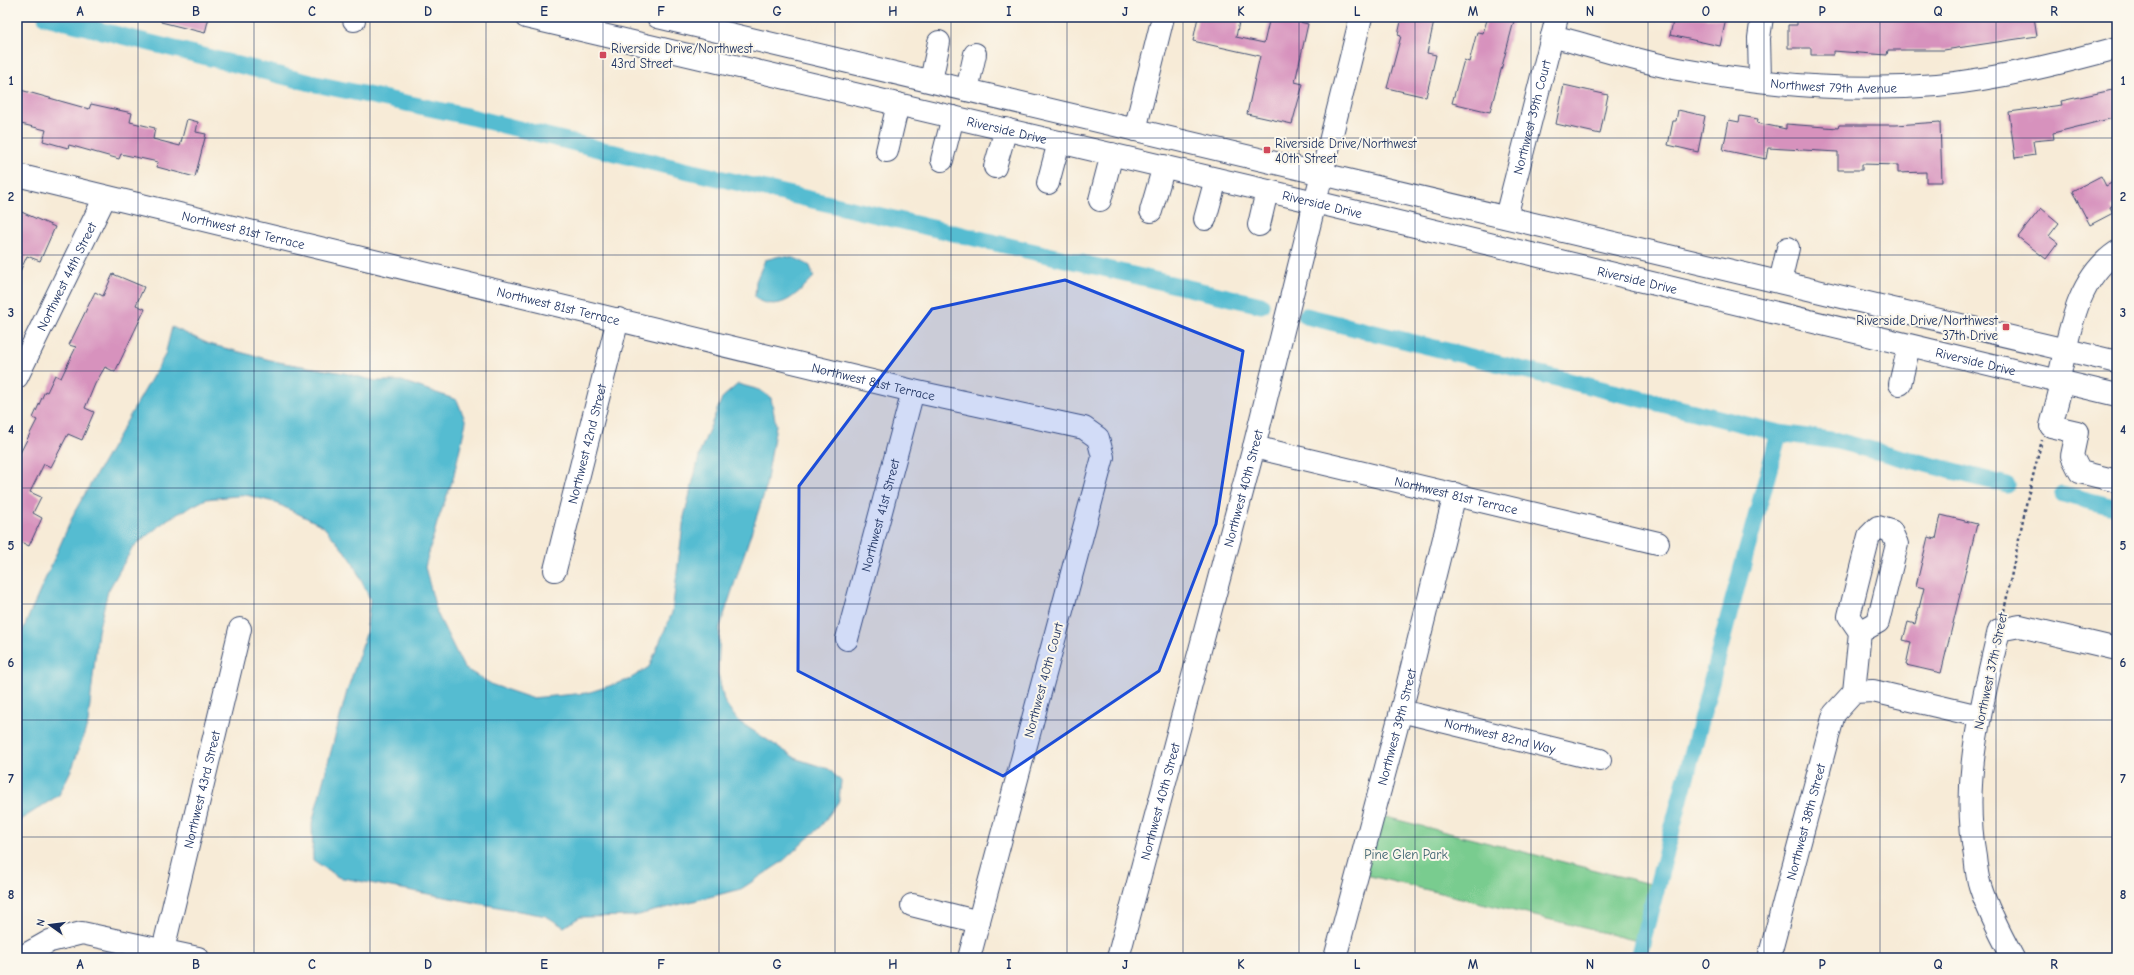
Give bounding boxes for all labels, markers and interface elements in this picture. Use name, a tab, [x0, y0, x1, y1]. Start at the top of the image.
text: A	[76, 4, 84, 19]
text: B	[192, 4, 200, 19]
text: C	[308, 4, 316, 19]
text: D	[424, 4, 432, 19]
text: E	[540, 4, 548, 19]
text: F	[657, 4, 665, 19]
text: G	[772, 4, 782, 19]
text: H	[888, 4, 898, 19]
text: I	[1006, 4, 1012, 19]
text: J	[1122, 4, 1128, 19]
text: K	[1237, 4, 1245, 19]
text: L	[1354, 4, 1361, 19]
text: M	[1468, 4, 1479, 19]
text: N	[1586, 4, 1594, 19]
text: O	[1702, 4, 1710, 19]
text: P	[1818, 4, 1826, 19]
text: Q	[1933, 4, 1943, 19]
text: R	[2050, 4, 2058, 19]
place label: Riverside Drive/Northwest 43rd Street	[611, 41, 754, 71]
marker: Riverside Drive/Northwest 43rd Street	[598, 50, 608, 60]
street label: Northwest 39th Court	[1510, 57, 1554, 176]
text: 1	[8, 73, 14, 88]
text: 1	[2120, 73, 2126, 88]
street label: Northwest 79th Avenue	[1770, 75, 1898, 96]
street label: Riverside Drive	[965, 114, 1049, 147]
place label: Riverside Drive/Northwest 40th Street	[1275, 136, 1418, 166]
marker: Riverside Drive/Northwest 40th Street	[1262, 145, 1272, 155]
street label: Riverside Drive	[1281, 188, 1364, 221]
text: 2	[8, 189, 14, 204]
text: 2	[2120, 189, 2126, 204]
street label: Northwest 81st Terrace	[180, 208, 307, 252]
street label: Northwest 44th Street	[34, 219, 100, 333]
street label: Riverside Drive	[1596, 263, 1679, 297]
street label: Northwest 81st Terrace	[495, 284, 622, 328]
text: 3	[8, 305, 14, 320]
text: 3	[2120, 305, 2126, 320]
place label: Riverside Drive/Northwest 37th Drive	[1856, 313, 1999, 343]
marker: Riverside Drive/Northwest 37th Drive	[2001, 322, 2011, 332]
street label: Riverside Drive	[1934, 345, 2018, 378]
street label: Northwest 81st Terrace	[810, 360, 937, 404]
street label: Northwest 42nd Street	[565, 381, 610, 506]
text: 4	[8, 422, 14, 437]
text: 4	[2120, 422, 2126, 437]
street label: Northwest 40th Street	[1221, 427, 1266, 549]
street label: Northwest 41st Street	[858, 456, 903, 574]
street label: Northwest 81st Terrace	[1393, 474, 1520, 518]
text: 5	[8, 538, 15, 553]
text: 5	[2120, 538, 2127, 553]
street label: Northwest 37th Street	[1971, 610, 2010, 731]
street label: Northwest 40th Court	[1021, 620, 1066, 739]
text: 6	[8, 655, 15, 670]
text: 6	[2120, 655, 2127, 670]
street label: Northwest 39th Street	[1374, 666, 1420, 787]
street label: Northwest 82nd Way	[1443, 715, 1557, 757]
street label: Northwest 43rd Street	[181, 728, 224, 850]
street label: Northwest 40th Street	[1137, 740, 1183, 862]
street label: Northwest 38th Street	[1783, 761, 1829, 882]
text: 7	[8, 771, 14, 786]
text: 7	[2120, 771, 2126, 786]
park label: Pine Glen Park	[1364, 847, 1448, 862]
text: 8	[8, 887, 14, 902]
text: 8	[2120, 887, 2126, 902]
north arrow	[30, 905, 70, 945]
text: N	[34, 918, 48, 928]
text: A	[76, 957, 84, 972]
text: B	[192, 957, 200, 972]
text: C	[308, 957, 316, 972]
text: D	[424, 957, 432, 972]
text: E	[540, 957, 548, 972]
text: F	[657, 957, 665, 972]
text: G	[772, 957, 782, 972]
text: H	[888, 957, 898, 972]
text: I	[1006, 957, 1012, 972]
text: J	[1122, 957, 1128, 972]
text: K	[1237, 957, 1245, 972]
text: L	[1354, 957, 1361, 972]
text: M	[1468, 957, 1479, 972]
text: N	[1586, 957, 1594, 972]
text: O	[1702, 957, 1710, 972]
text: P	[1818, 957, 1826, 972]
text: Q	[1933, 957, 1943, 972]
text: R	[2050, 957, 2058, 972]

